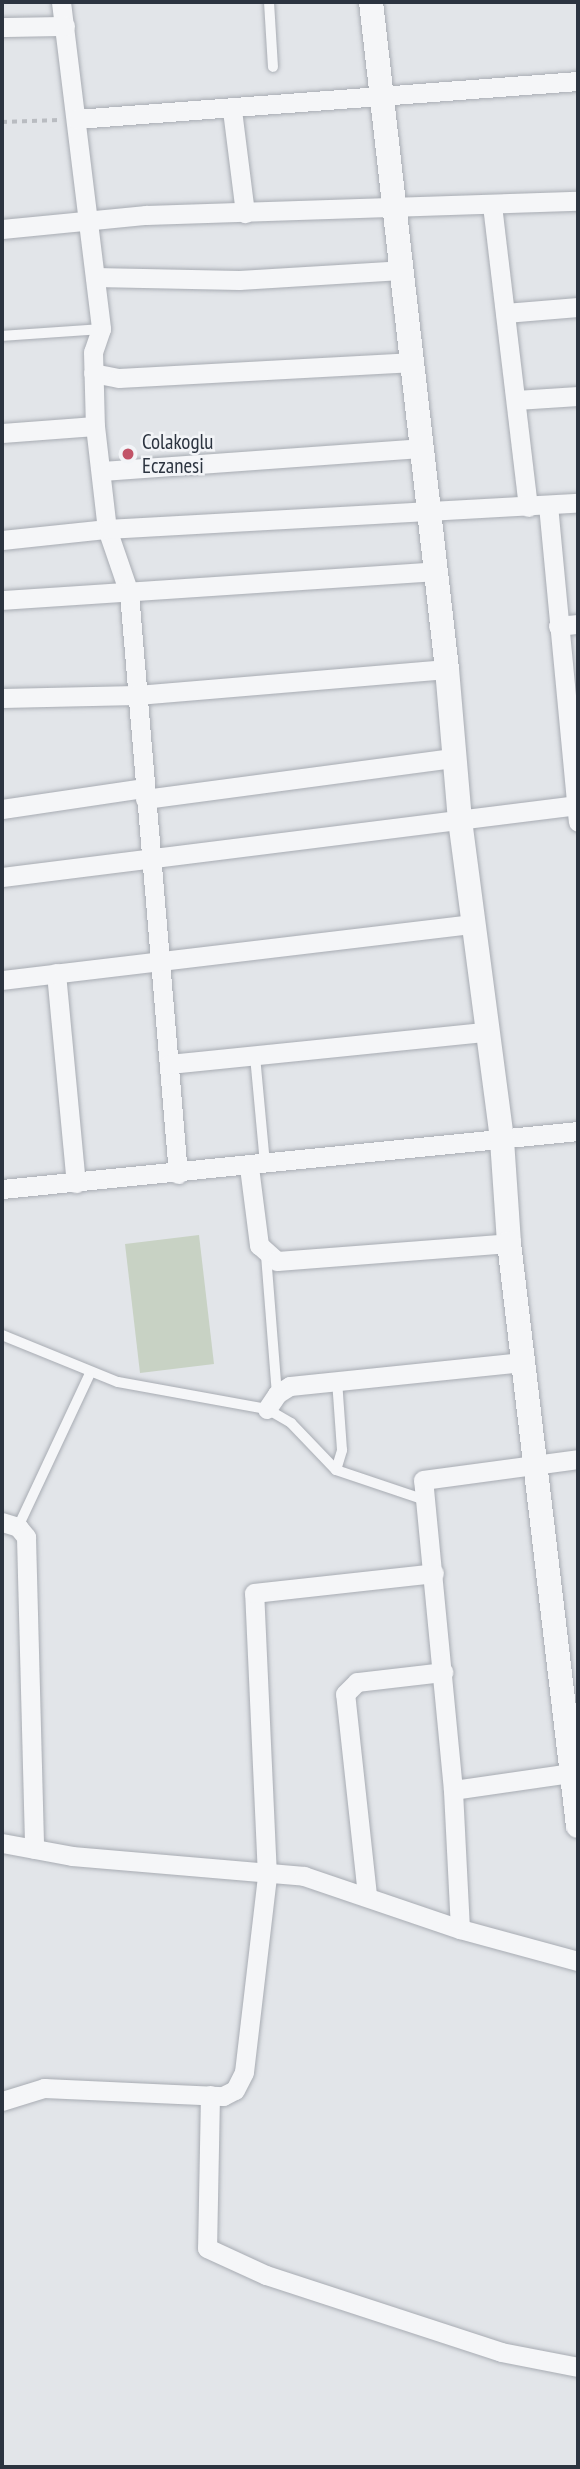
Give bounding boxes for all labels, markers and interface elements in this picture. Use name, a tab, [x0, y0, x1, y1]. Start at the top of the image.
place label: Colakoglu Eczanesi	[142, 429, 213, 479]
marker: Colakoglu Eczanesi	[120, 446, 136, 462]

